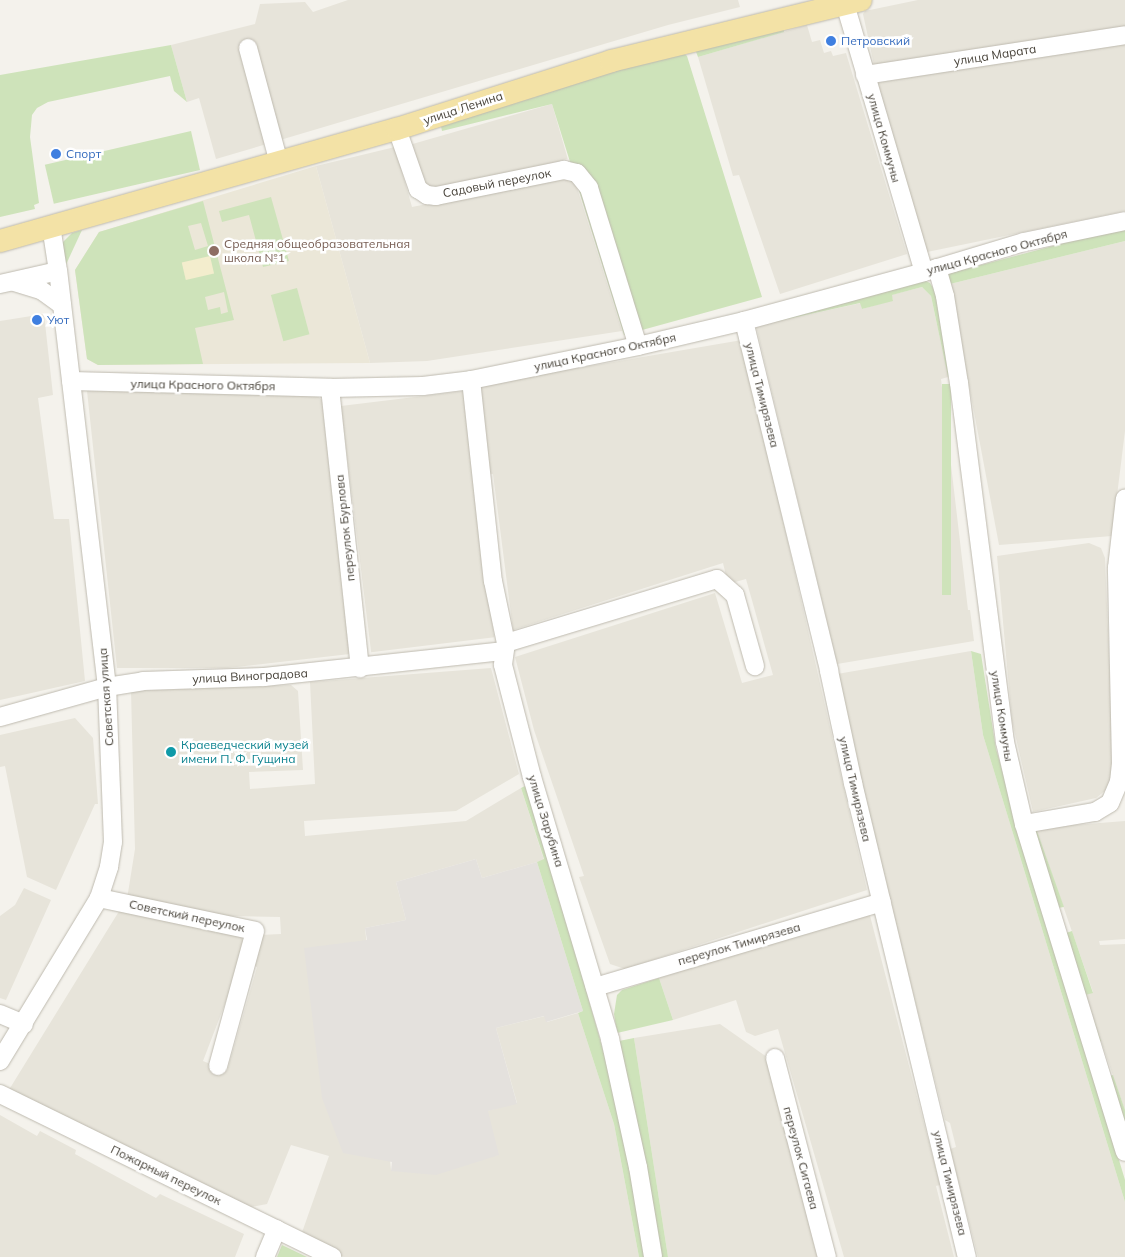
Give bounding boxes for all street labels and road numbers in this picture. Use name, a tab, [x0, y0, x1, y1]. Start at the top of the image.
street label: улица Марата	[953, 41, 1037, 69]
street label: улица Ленина	[421, 88, 505, 128]
street label: улица Коммуны	[864, 92, 904, 184]
street label: Садовый переулок	[442, 165, 552, 201]
street label: улица Красного Октября	[925, 226, 1069, 278]
street label: улица Красного Октября	[533, 330, 677, 374]
street label: улица Тимирязева	[742, 341, 782, 449]
street label: улица Красного Октября	[130, 377, 276, 393]
street label: переулок Бурлова	[332, 474, 358, 582]
street label: Советская улица	[95, 647, 117, 747]
street label: улица Виноградова	[192, 666, 308, 686]
street label: улица Коммуны	[988, 670, 1016, 762]
street label: улица Тимирязева	[836, 735, 874, 843]
street label: улица Зарубина	[525, 773, 567, 869]
street label: Советский переулок	[128, 897, 246, 935]
street label: переулок Тимирязева	[676, 920, 802, 968]
street label: переулок Сигаева	[780, 1105, 822, 1211]
street label: улица Тимирязева	[930, 1129, 970, 1237]
street label: Пожарный переулок	[108, 1142, 224, 1208]

